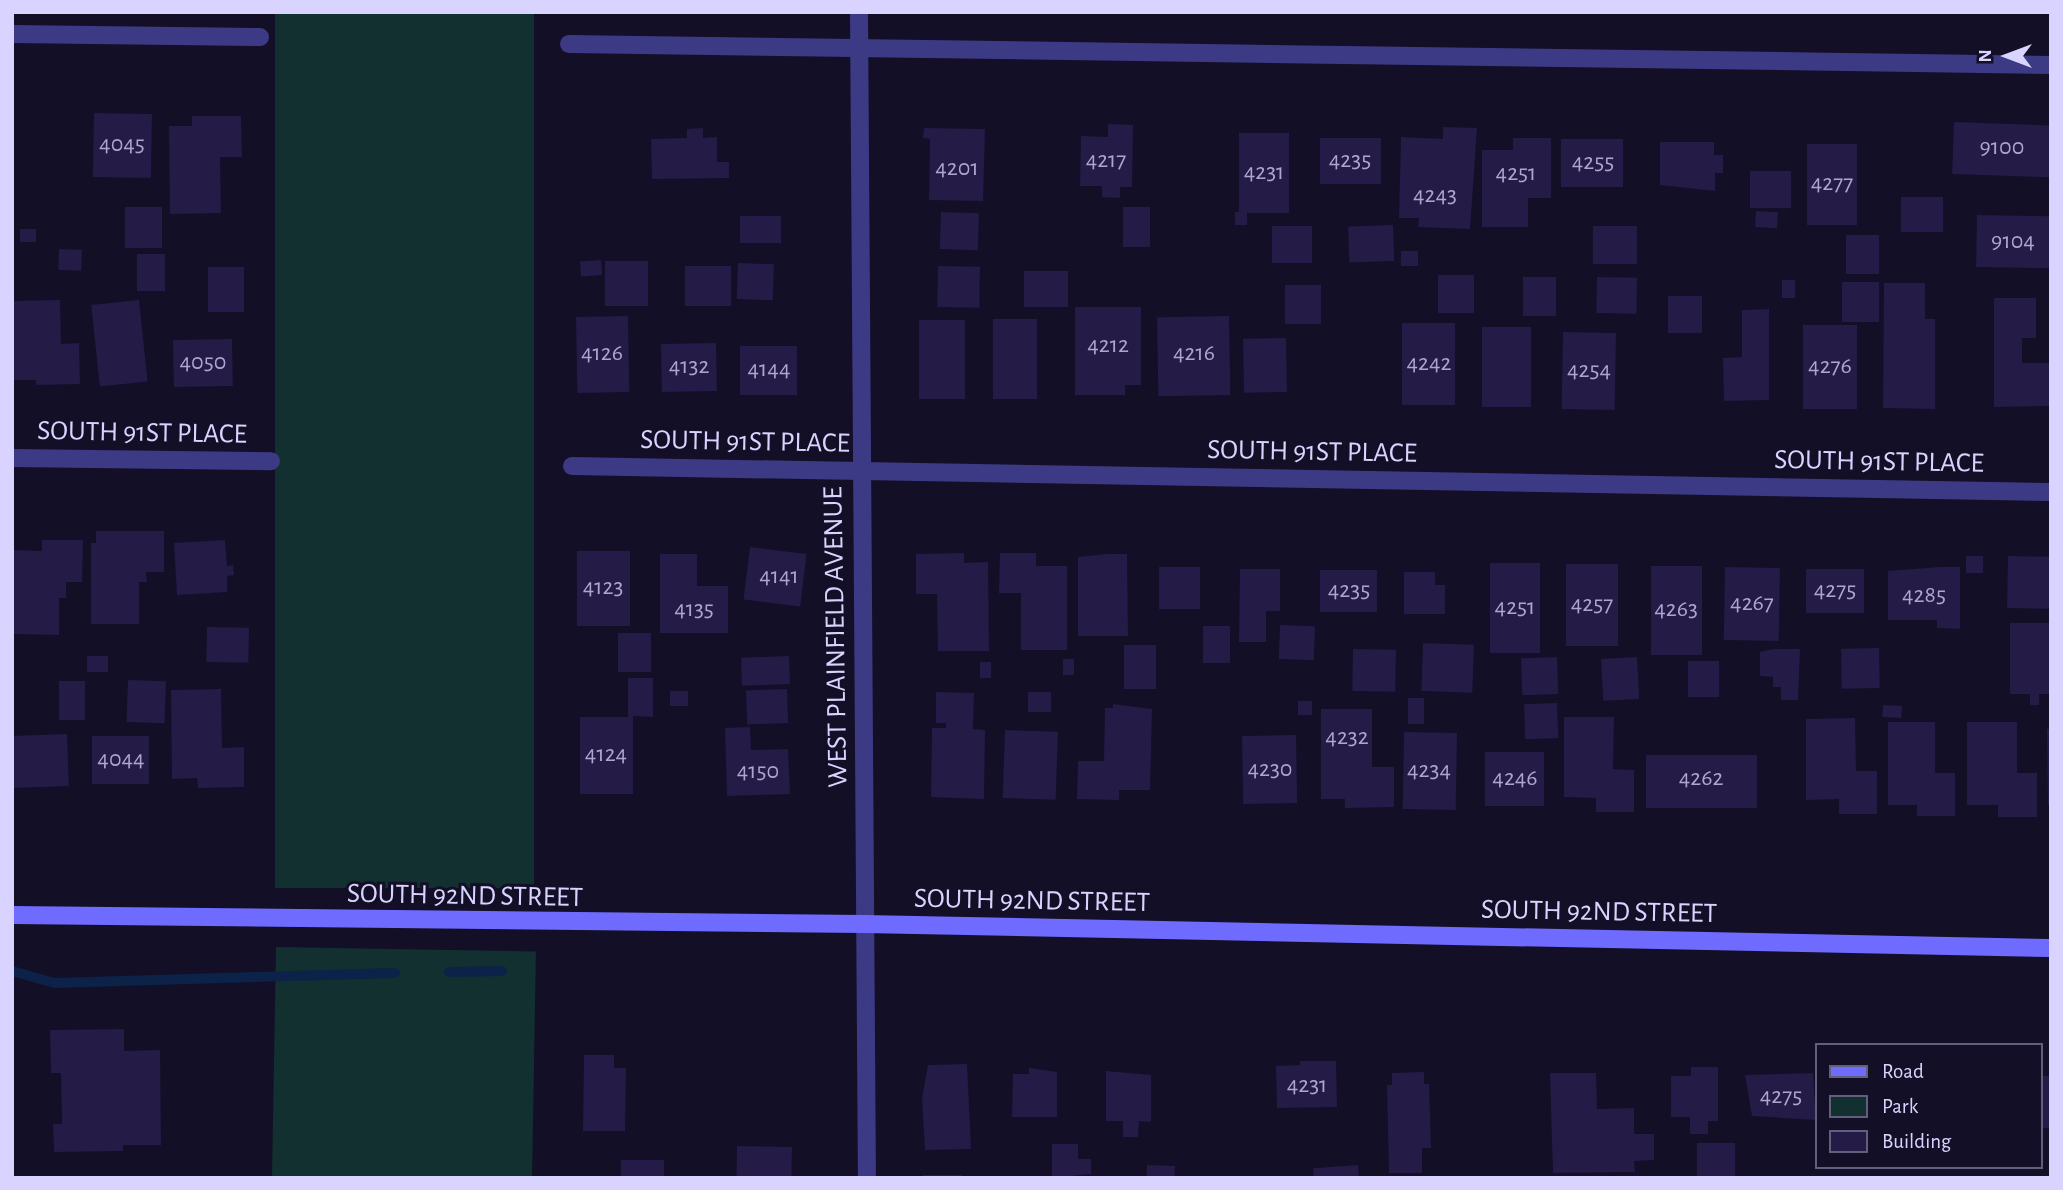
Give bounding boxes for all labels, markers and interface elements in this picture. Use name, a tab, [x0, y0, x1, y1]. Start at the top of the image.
north arrow	[1972, 21, 2042, 91]
text: N	[1976, 49, 1995, 63]
house number: 4045	[99, 131, 145, 159]
house number: 9100	[1980, 134, 2024, 162]
house number: 4217	[1086, 147, 1126, 175]
house number: 4235	[1329, 147, 1371, 175]
house number: 4255	[1572, 149, 1614, 177]
house number: 4201	[935, 155, 979, 183]
house number: 4231	[1244, 159, 1284, 187]
house number: 4251	[1496, 160, 1536, 188]
house number: 4277	[1811, 170, 1853, 198]
house number: 4243	[1413, 182, 1457, 210]
house number: 9104	[1991, 228, 2035, 256]
house number: 4212	[1087, 332, 1129, 360]
house number: 4126	[581, 340, 623, 368]
house number: 4216	[1173, 340, 1215, 368]
house number: 4050	[180, 349, 226, 377]
house number: 4242	[1407, 350, 1451, 378]
house number: 4132	[669, 353, 709, 381]
house number: 4276	[1808, 353, 1852, 381]
house number: 4144	[748, 356, 790, 384]
house number: 4254	[1567, 357, 1611, 385]
street label: SOUTH 91ST PLACE	[37, 414, 247, 452]
street label: SOUTH 91ST PLACE	[640, 423, 850, 461]
street label: SOUTH 91ST PLACE	[1207, 433, 1417, 471]
street label: SOUTH 91ST PLACE	[1774, 443, 1984, 481]
street label: WEST PLAINFIELD AVENUE	[817, 486, 855, 788]
house number: 4141	[759, 563, 799, 591]
house number: 4123	[583, 574, 623, 602]
house number: 4235	[1328, 577, 1370, 605]
house number: 4275	[1814, 577, 1856, 605]
house number: 4285	[1902, 582, 1946, 610]
house number: 4267	[1730, 590, 1774, 618]
house number: 4257	[1571, 591, 1613, 619]
house number: 4251	[1495, 594, 1535, 622]
house number: 4135	[674, 596, 714, 624]
house number: 4263	[1654, 596, 1698, 624]
house number: 4232	[1325, 724, 1369, 752]
house number: 4124	[585, 741, 627, 769]
house number: 4044	[97, 746, 145, 774]
house number: 4230	[1247, 756, 1293, 784]
house number: 4234	[1407, 757, 1451, 785]
house number: 4150	[737, 758, 779, 786]
house number: 4246	[1492, 765, 1538, 793]
house number: 4262	[1679, 765, 1723, 793]
street label: SOUTH 92ND STREET	[346, 877, 584, 915]
street label: SOUTH 92ND STREET	[913, 882, 1151, 920]
street label: SOUTH 92ND STREET	[1480, 893, 1718, 931]
legend	[1814, 1043, 2042, 1169]
text: Road	[1882, 1061, 1924, 1082]
house number: 4231	[1287, 1072, 1327, 1100]
house number: 4275	[1760, 1083, 1802, 1111]
text: Park	[1882, 1096, 1918, 1117]
text: Building	[1882, 1131, 1951, 1152]

